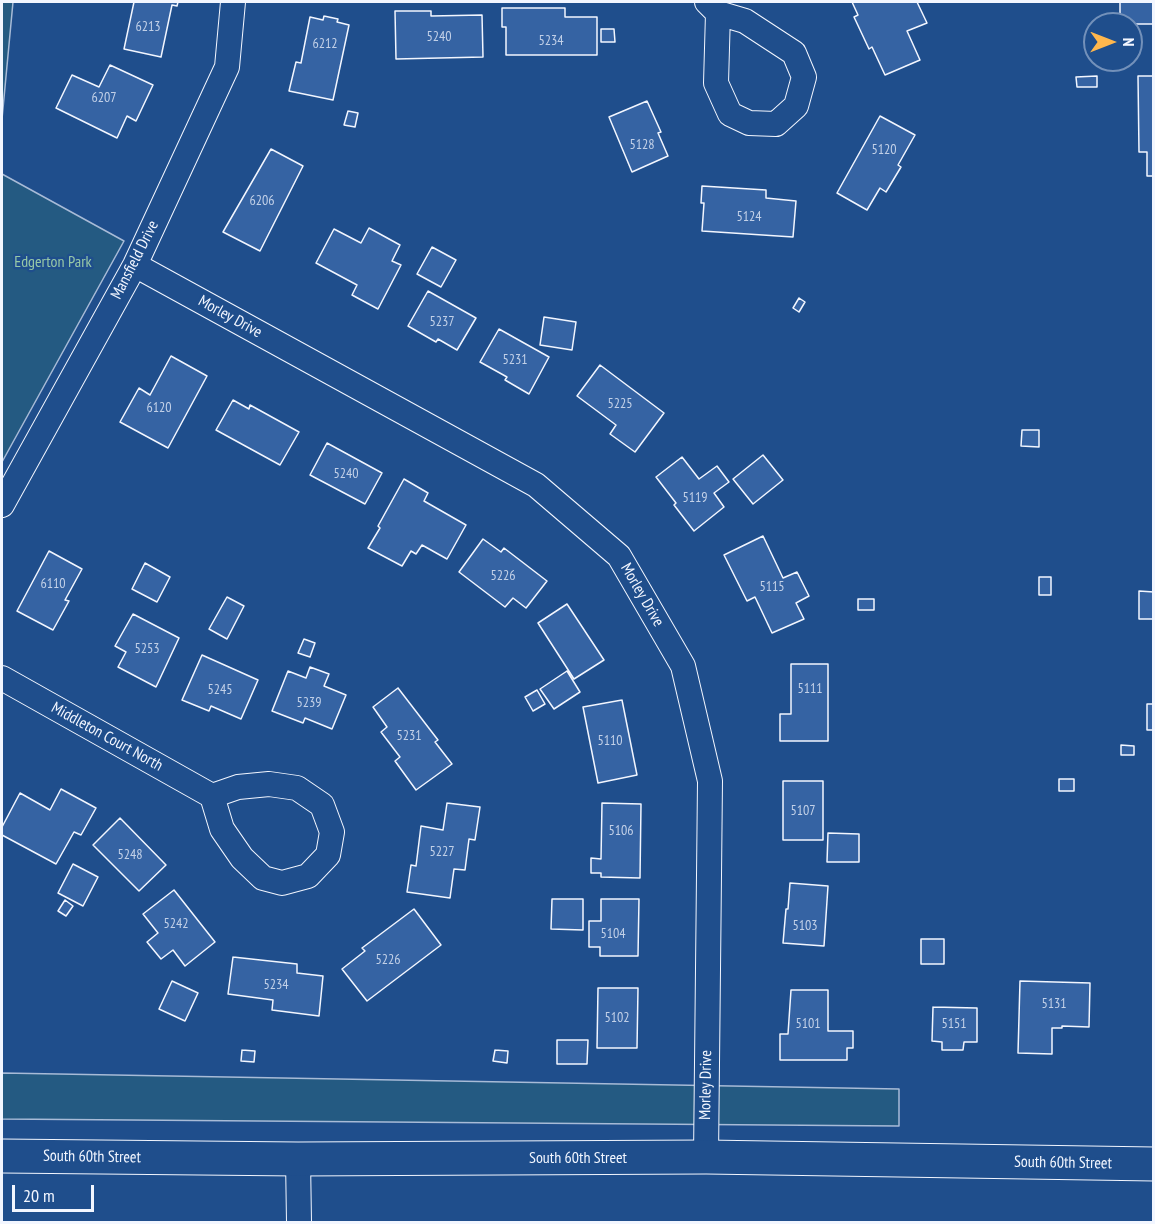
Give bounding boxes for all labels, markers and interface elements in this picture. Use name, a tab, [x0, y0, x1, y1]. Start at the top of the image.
north arrow	[1083, 12, 1143, 72]
house number: 6213	[135, 19, 161, 35]
house number: 5240	[426, 29, 452, 45]
house number: 5234	[538, 33, 564, 49]
house number: 6212	[312, 36, 338, 52]
text: N	[1119, 38, 1139, 46]
house number: 6207	[91, 90, 117, 106]
house number: 5128	[629, 137, 655, 153]
house number: 5120	[871, 142, 897, 158]
house number: 6206	[249, 193, 275, 209]
house number: 5124	[736, 209, 762, 225]
street label: Mansfield Drive	[107, 217, 163, 303]
park label: Edgerton Park	[14, 252, 92, 272]
street label: Morley Drive	[195, 292, 265, 342]
house number: 5237	[429, 314, 455, 330]
house number: 5231	[502, 352, 528, 368]
house number: 5225	[607, 396, 633, 412]
house number: 6120	[146, 400, 172, 416]
house number: 5240	[333, 466, 359, 482]
house number: 5119	[682, 490, 708, 506]
street label: Morley Drive	[616, 560, 668, 630]
house number: 5226	[490, 568, 516, 584]
house number: 6110	[40, 576, 66, 592]
house number: 5115	[759, 579, 785, 595]
house number: 5253	[134, 641, 160, 657]
house number: 5111	[797, 681, 823, 697]
house number: 5245	[207, 682, 233, 698]
house number: 5239	[296, 695, 322, 711]
street label: Middleton Court North	[48, 698, 166, 776]
house number: 5231	[396, 728, 422, 744]
house number: 5110	[597, 733, 623, 749]
house number: 5107	[790, 803, 816, 819]
house number: 5106	[608, 823, 634, 839]
house number: 5227	[429, 844, 455, 860]
house number: 5248	[117, 847, 143, 863]
house number: 5242	[163, 916, 189, 932]
house number: 5103	[792, 918, 818, 934]
house number: 5104	[600, 926, 626, 942]
house number: 5226	[375, 952, 401, 968]
house number: 5234	[263, 977, 289, 993]
house number: 5131	[1041, 996, 1067, 1012]
house number: 5102	[604, 1010, 630, 1026]
house number: 5101	[795, 1016, 821, 1032]
house number: 5151	[941, 1016, 967, 1032]
street label: Morley Drive	[696, 1050, 716, 1120]
street label: South 60th Street	[43, 1147, 141, 1167]
street label: South 60th Street	[529, 1148, 627, 1168]
street label: South 60th Street	[1014, 1153, 1112, 1173]
scale bar	[15, 1173, 98, 1211]
text: 20 m	[23, 1184, 55, 1207]

